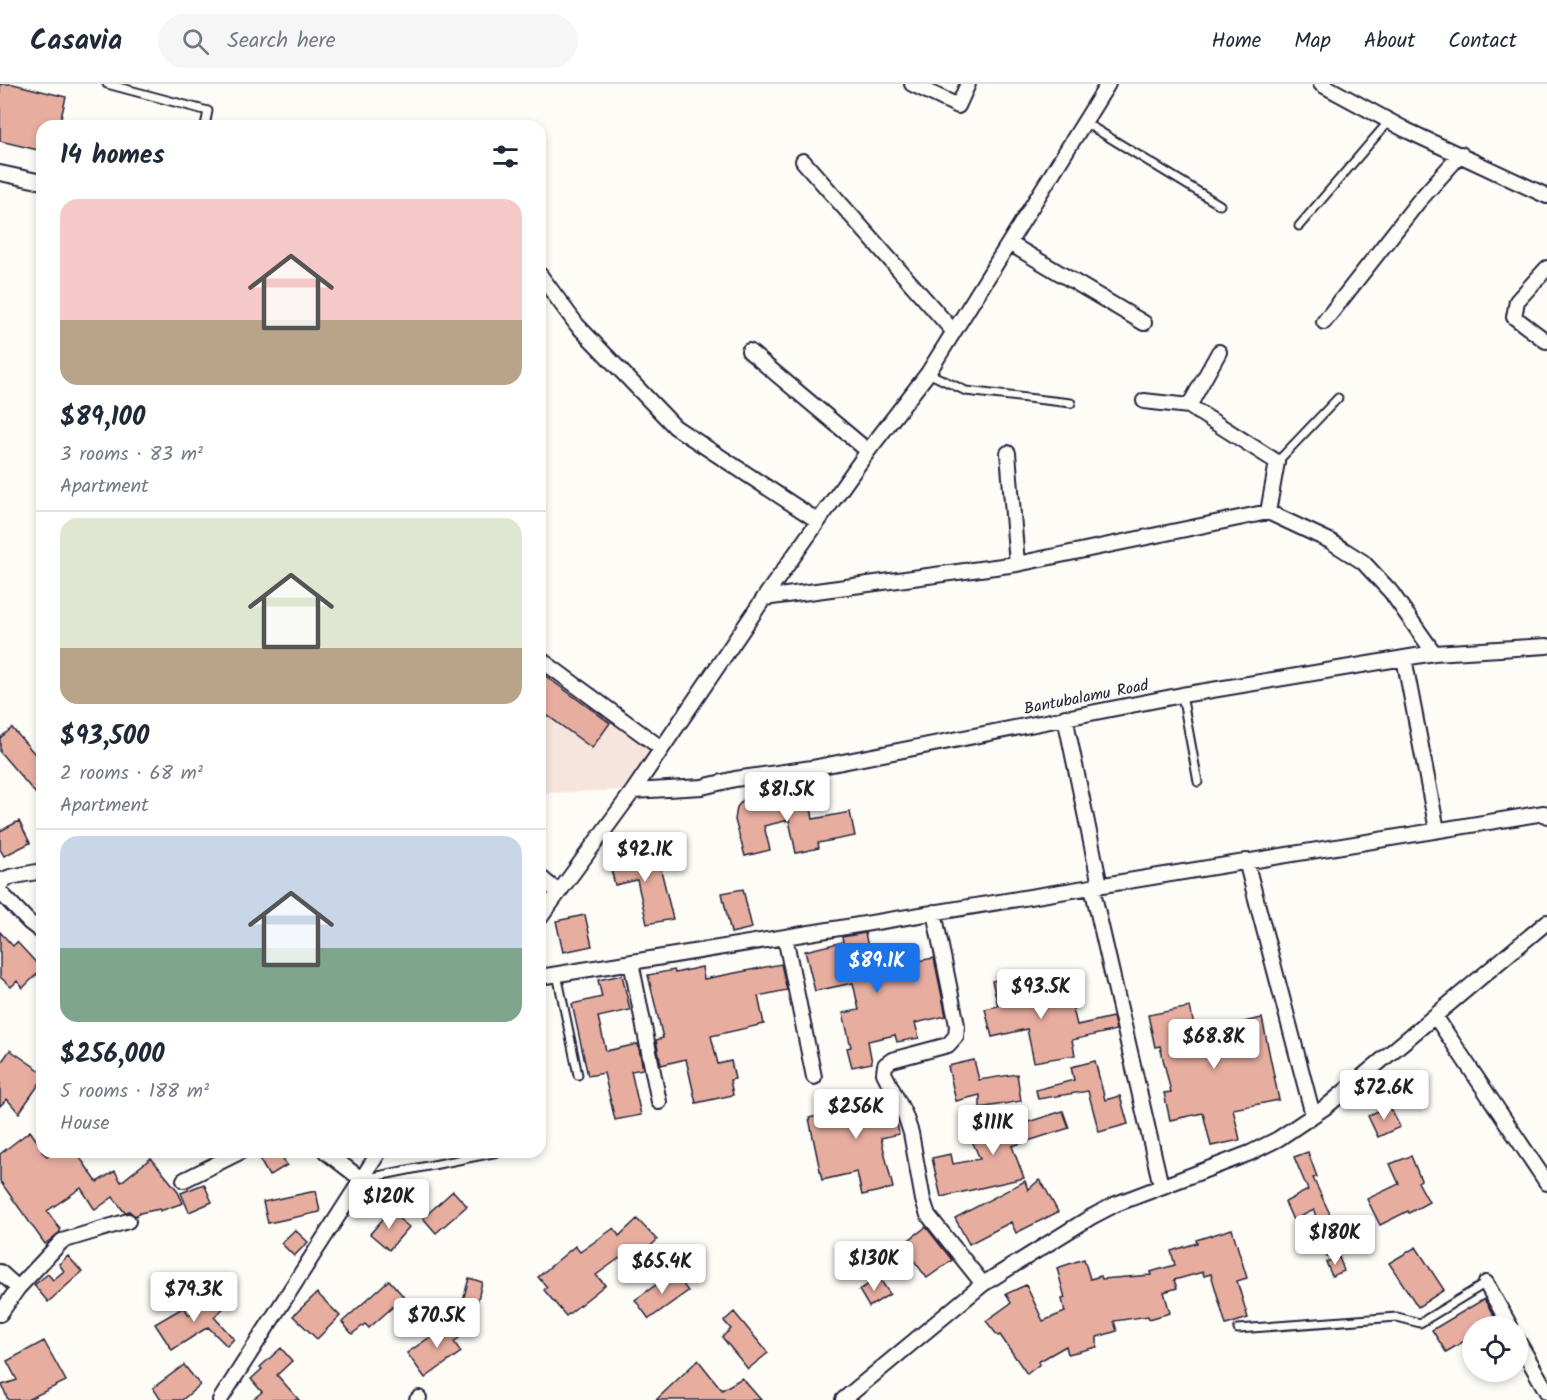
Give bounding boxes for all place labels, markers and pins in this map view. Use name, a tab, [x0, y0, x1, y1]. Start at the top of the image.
pin: $81.5K	[738, 772, 836, 823]
pin: $92.1K	[596, 832, 694, 883]
pin: $89.1K	[828, 943, 926, 994]
pin: $93.5K	[992, 969, 1090, 1020]
pin: $68.8K	[1165, 1019, 1263, 1070]
pin: $72.6K	[1335, 1070, 1433, 1121]
pin: $256K	[814, 1089, 898, 1140]
pin: $111K	[951, 1105, 1035, 1156]
pin: $120K	[347, 1179, 431, 1230]
pin: $180K	[1293, 1215, 1377, 1266]
pin: $130K	[832, 1241, 916, 1292]
pin: $65.4K	[613, 1244, 711, 1295]
pin: $79.3K	[145, 1272, 243, 1323]
pin: $70.5K	[388, 1298, 486, 1349]

